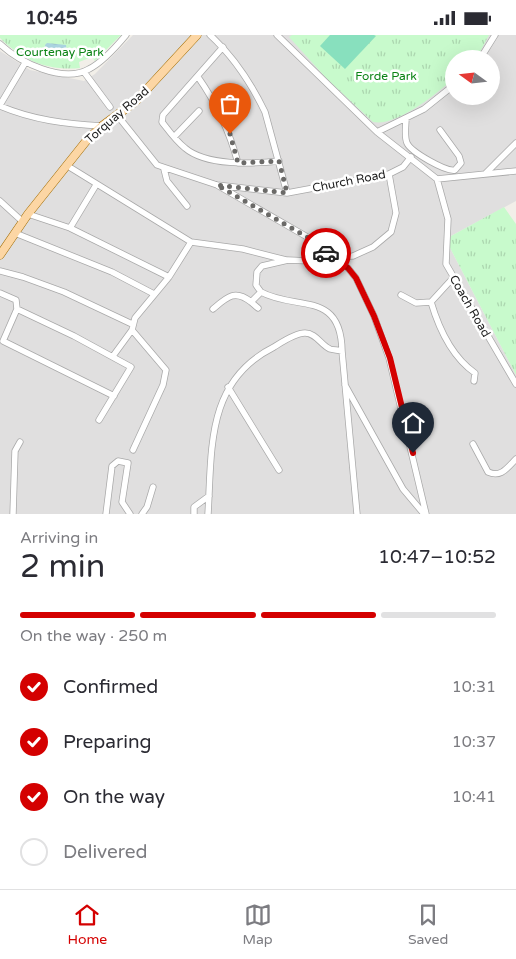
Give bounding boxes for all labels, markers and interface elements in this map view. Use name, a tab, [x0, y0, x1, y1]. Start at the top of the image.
text: 10:45	[25, 7, 78, 29]
park label: Courtenay Park	[16, 45, 104, 59]
north arrow	[445, 50, 500, 105]
map controls	[445, 50, 500, 105]
park label: Forde Park	[355, 69, 417, 83]
pin	[209, 83, 251, 134]
street label: Torquay Road	[82, 84, 152, 146]
icon: bag	[216, 90, 244, 118]
street label: Church Road	[311, 167, 387, 195]
courier	[301, 228, 351, 278]
icon: car	[312, 239, 340, 267]
street label: Coach Road	[447, 273, 493, 339]
pin	[392, 402, 434, 453]
icon: home	[399, 409, 427, 437]
text: Arriving in	[20, 528, 98, 548]
text: 10:47–10:52	[378, 546, 496, 568]
text: 2 min	[20, 548, 105, 586]
text: On the way · 250 m	[20, 626, 167, 646]
icon: check	[20, 673, 48, 701]
text: Confirmed	[63, 676, 158, 698]
text: 10:31	[452, 677, 496, 697]
icon: check	[20, 728, 48, 756]
text: Preparing	[63, 731, 152, 753]
text: 10:37	[452, 732, 496, 752]
icon: check	[20, 783, 48, 811]
text: On the way	[63, 786, 165, 808]
text: 10:41	[452, 787, 496, 807]
text: Delivered	[63, 841, 148, 863]
tab: Home	[68, 901, 107, 948]
tab: Map	[242, 901, 273, 948]
tab: Saved	[408, 901, 448, 948]

